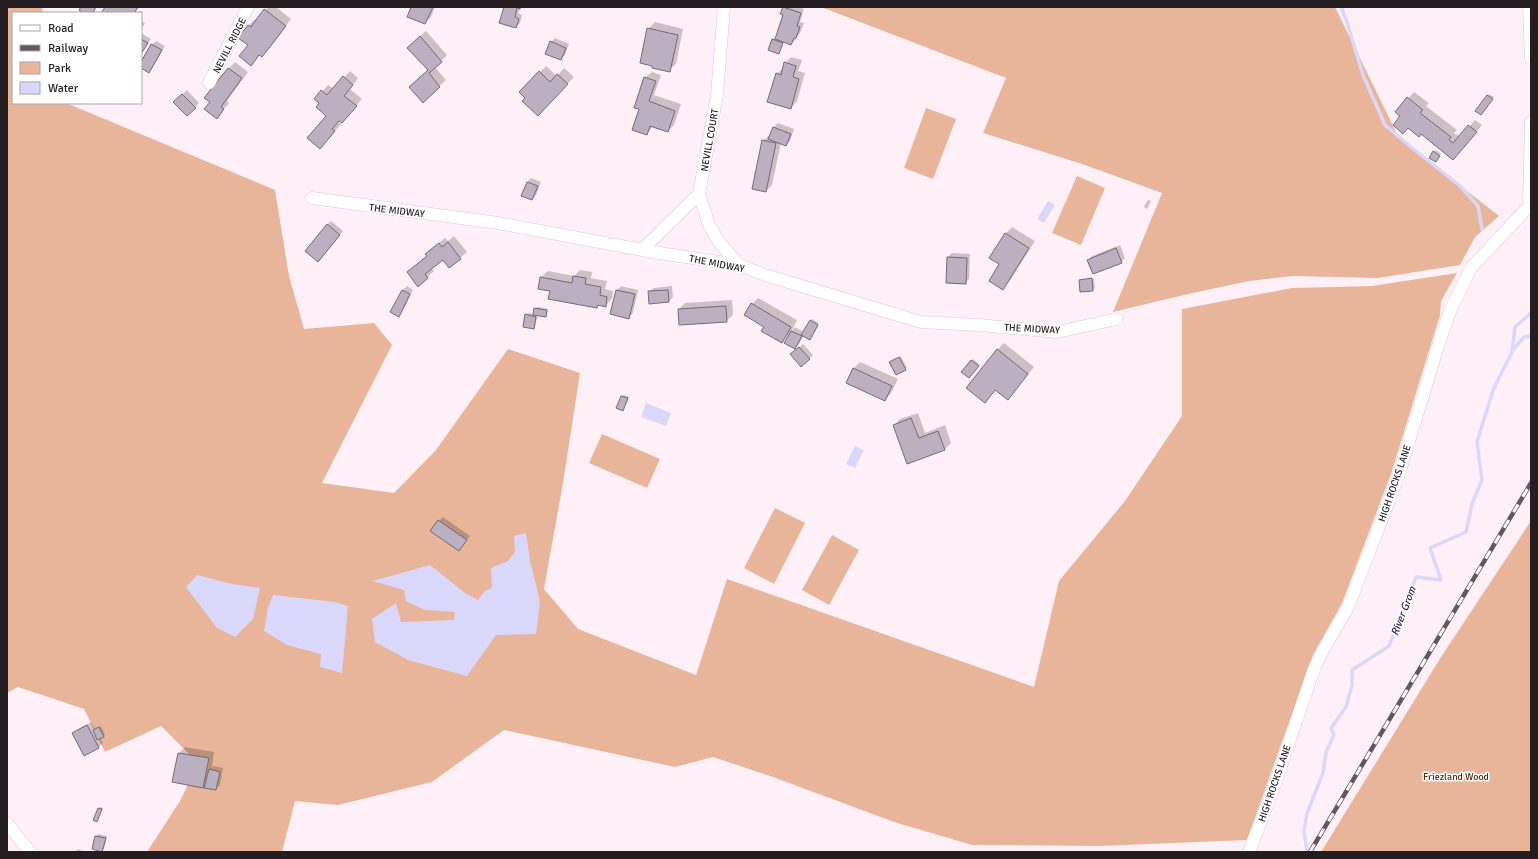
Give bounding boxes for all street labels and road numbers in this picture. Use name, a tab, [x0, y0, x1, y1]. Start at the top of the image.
street label: NEVILL RIDGE	[211, 15, 249, 75]
street label: NEVILL COURT	[699, 108, 721, 173]
street label: THE MIDWAY	[368, 202, 425, 220]
street label: THE MIDWAY	[688, 253, 745, 275]
street label: THE MIDWAY	[1004, 322, 1060, 336]
street label: HIGH ROCKS LANE	[1376, 443, 1414, 524]
street label: HIGH ROCKS LANE	[1256, 743, 1294, 824]

